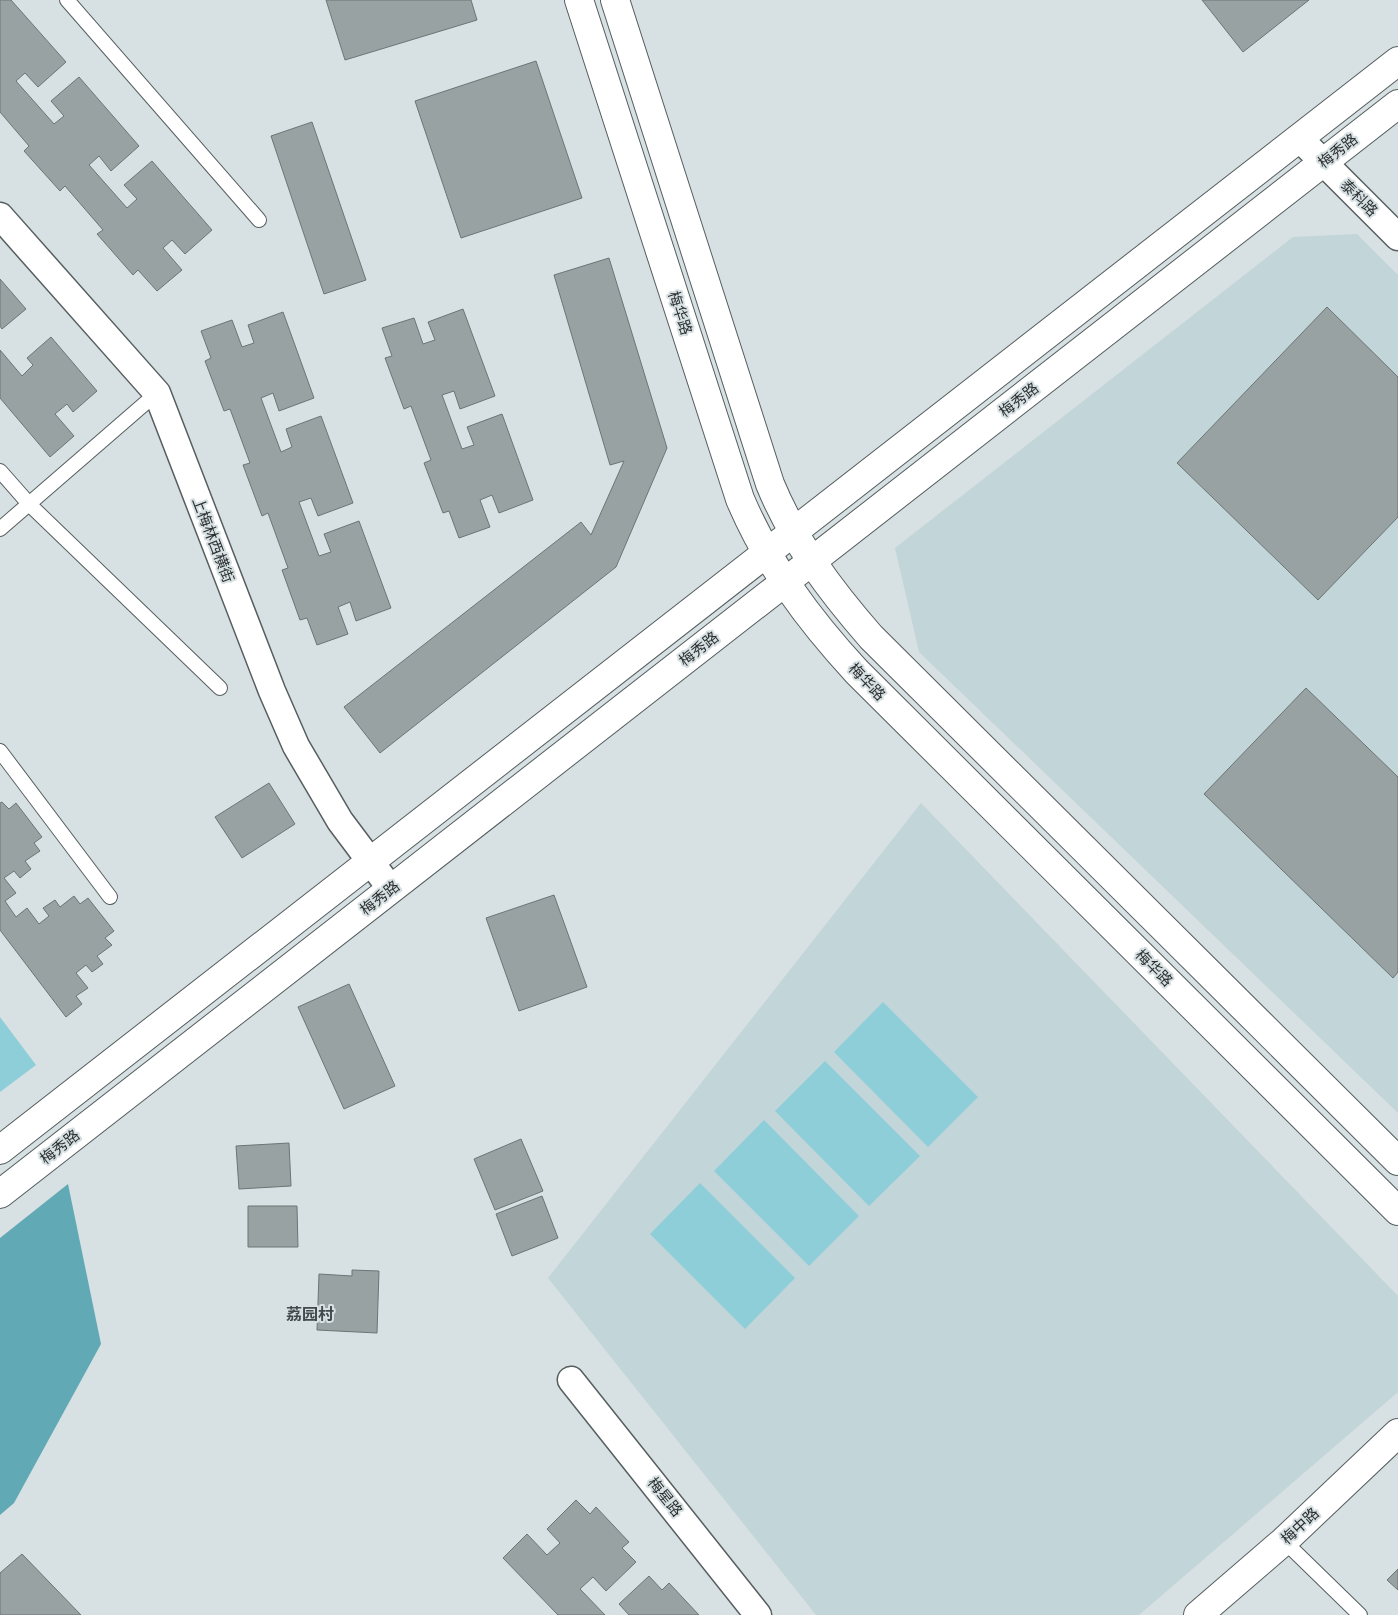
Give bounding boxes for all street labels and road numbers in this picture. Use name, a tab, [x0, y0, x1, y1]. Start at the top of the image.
street label: 梅秀路	[1314, 129, 1361, 172]
street label: 泰科路	[1337, 175, 1382, 220]
street label: 梅华路	[664, 289, 696, 337]
street label: 梅秀路	[995, 378, 1042, 421]
street label: 上梅林西横街	[188, 494, 238, 585]
street label: 梅秀路	[675, 627, 722, 670]
street label: 梅华路	[845, 659, 890, 704]
street label: 梅秀路	[356, 876, 403, 919]
street label: 梅华路	[1132, 945, 1177, 990]
street label: 梅秀路	[36, 1125, 83, 1168]
street label: 梅星路	[644, 1473, 687, 1520]
street label: 梅中路	[1277, 1503, 1323, 1548]

